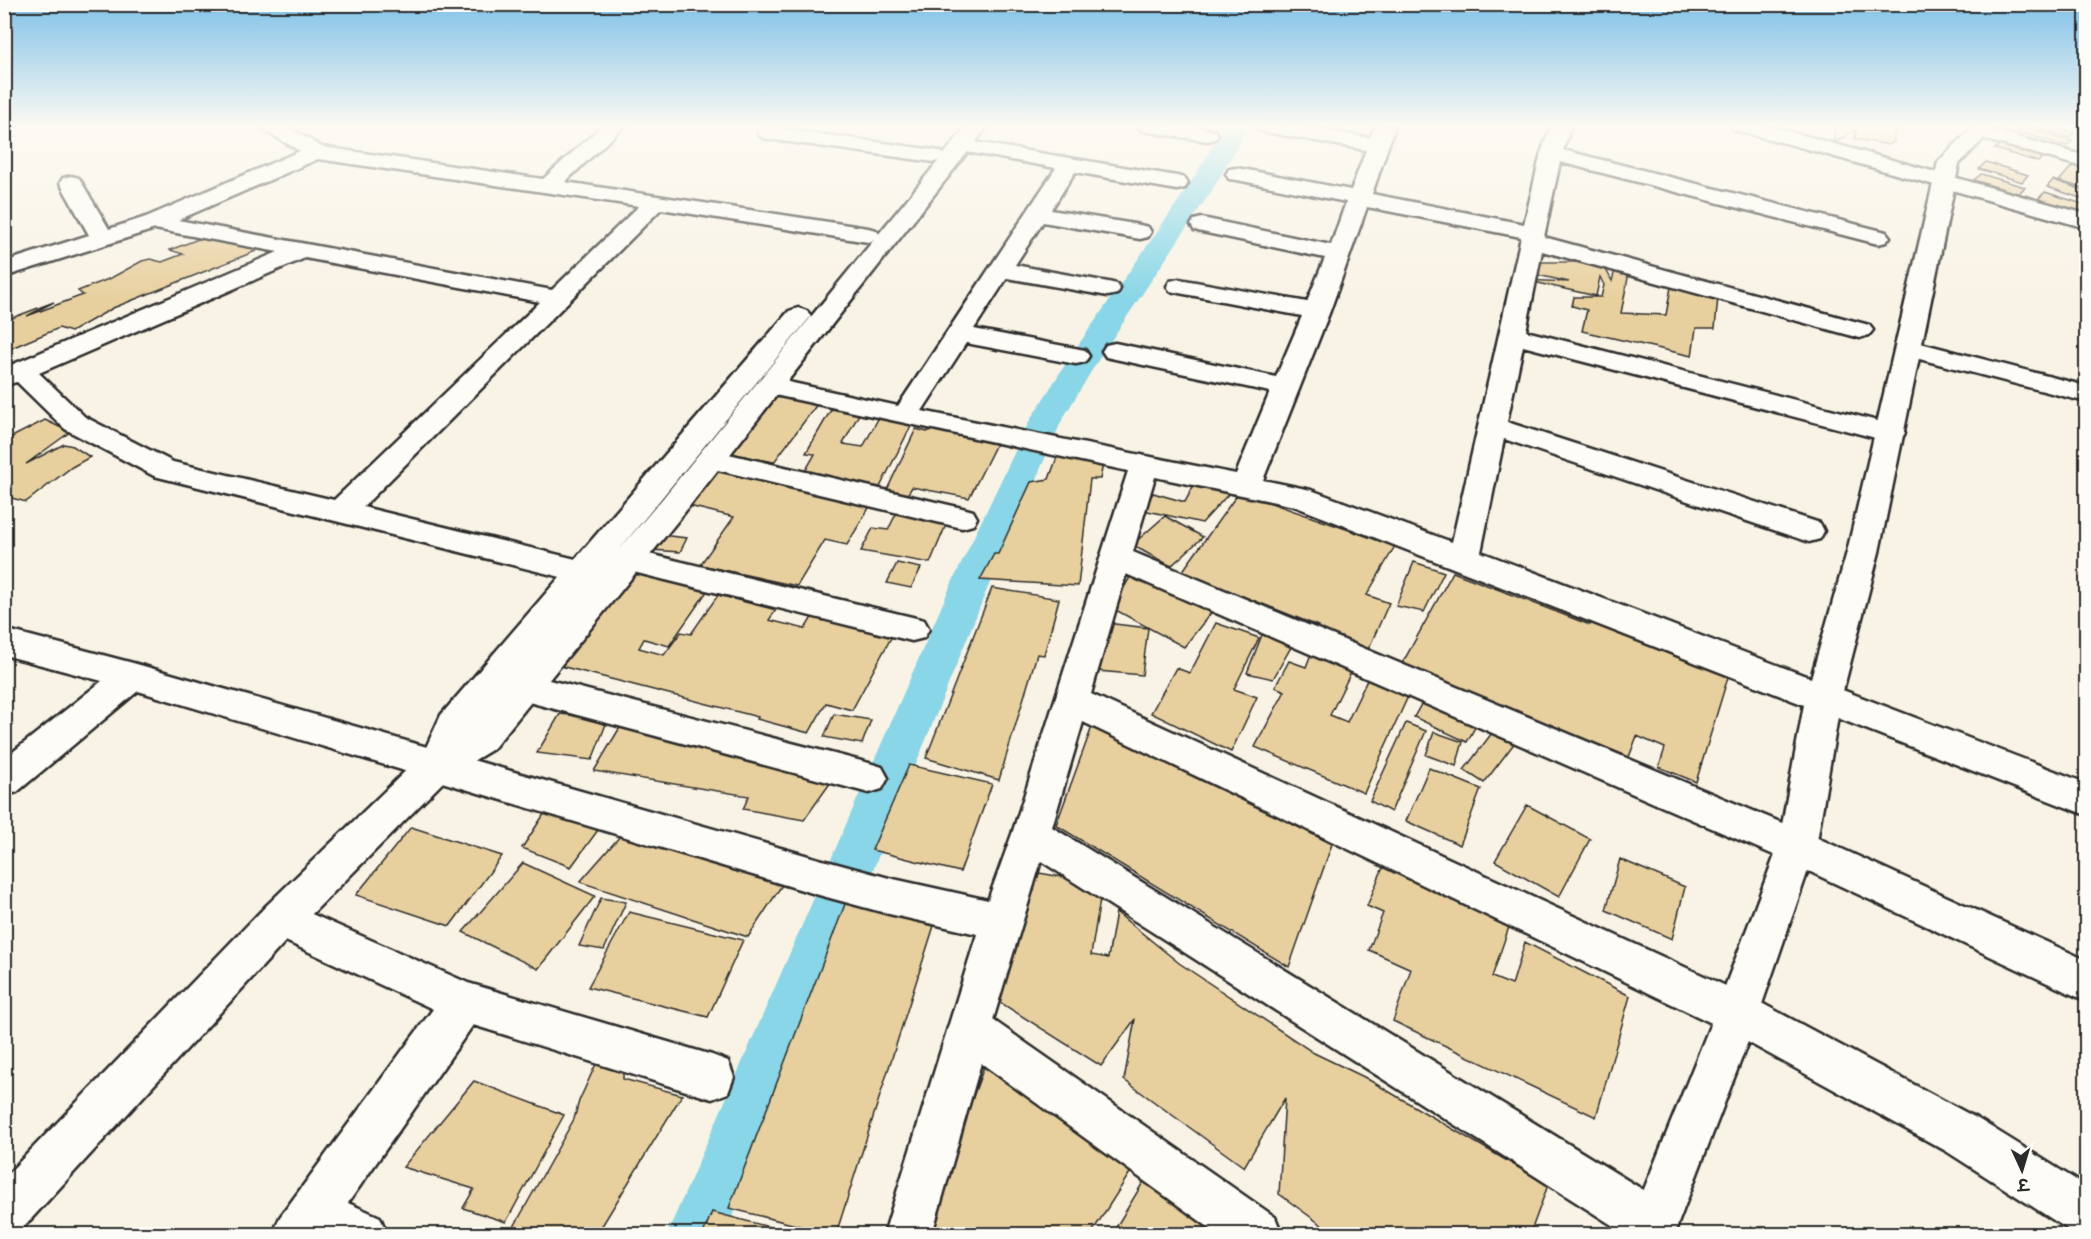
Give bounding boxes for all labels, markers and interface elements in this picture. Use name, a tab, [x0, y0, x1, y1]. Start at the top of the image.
north arrow	[1992, 1140, 2052, 1200]
text: उ	[2015, 1170, 2031, 1195]

